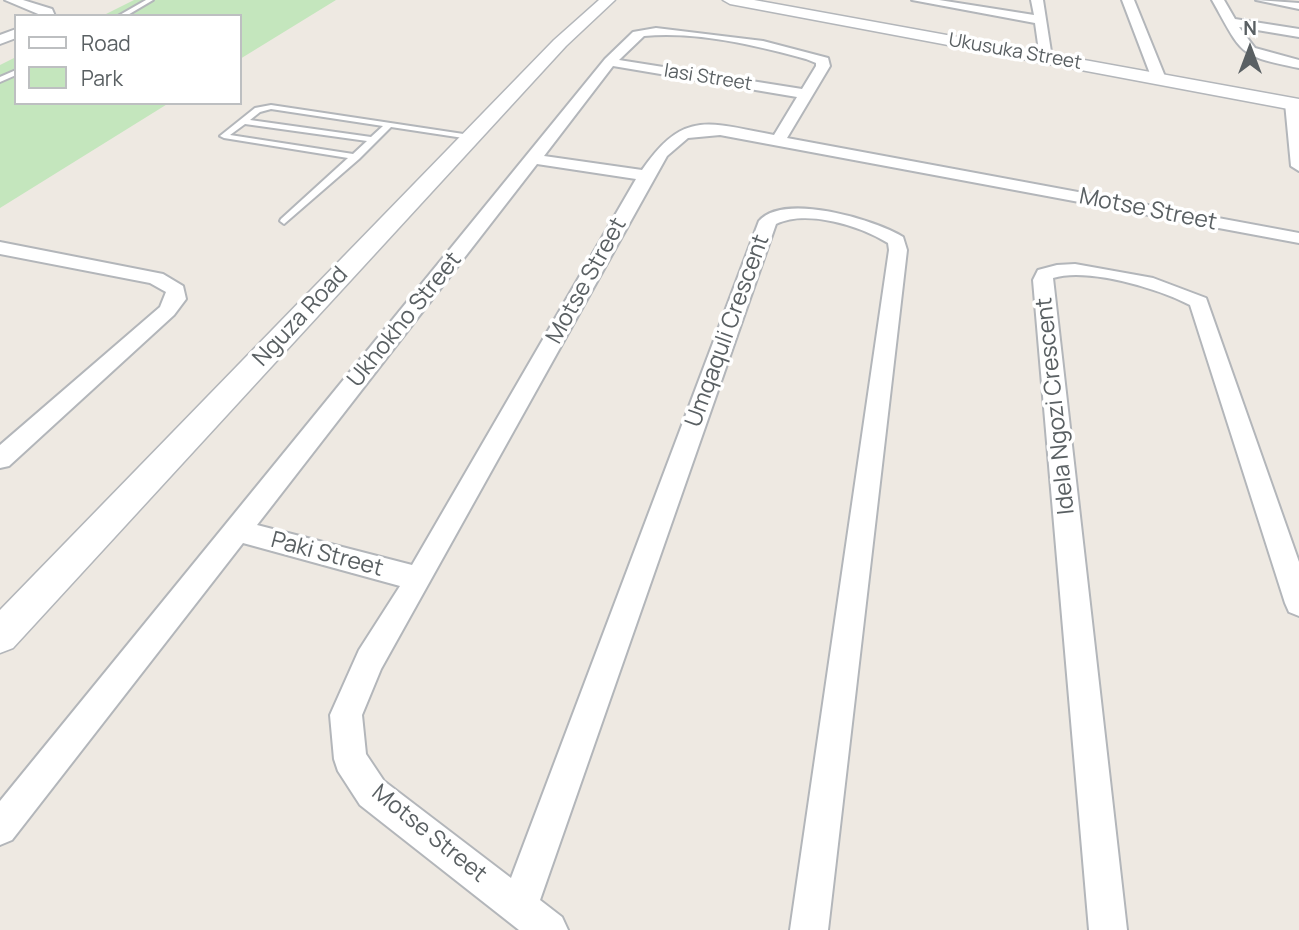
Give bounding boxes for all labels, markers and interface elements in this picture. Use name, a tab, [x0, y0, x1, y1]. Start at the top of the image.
legend	[14, 14, 242, 105]
north arrow	[1215, 14, 1285, 84]
text: N	[1243, 15, 1257, 41]
text: Road	[81, 29, 131, 57]
street label: Ukusuka Street	[947, 29, 1083, 75]
street label: Iasi Street	[662, 60, 754, 96]
text: Park	[81, 64, 123, 92]
street label: Motse Street	[1077, 183, 1219, 237]
street label: Motse Street	[541, 213, 633, 349]
street label: Umqaquli Crescent	[680, 231, 776, 431]
street label: Ukhokho Street	[342, 247, 468, 393]
street label: Nguza Road	[248, 261, 354, 373]
street label: Idela Ngozi Crescent	[1031, 296, 1081, 516]
street label: Paki Street	[268, 527, 386, 583]
street label: Motse Street	[366, 779, 492, 889]

